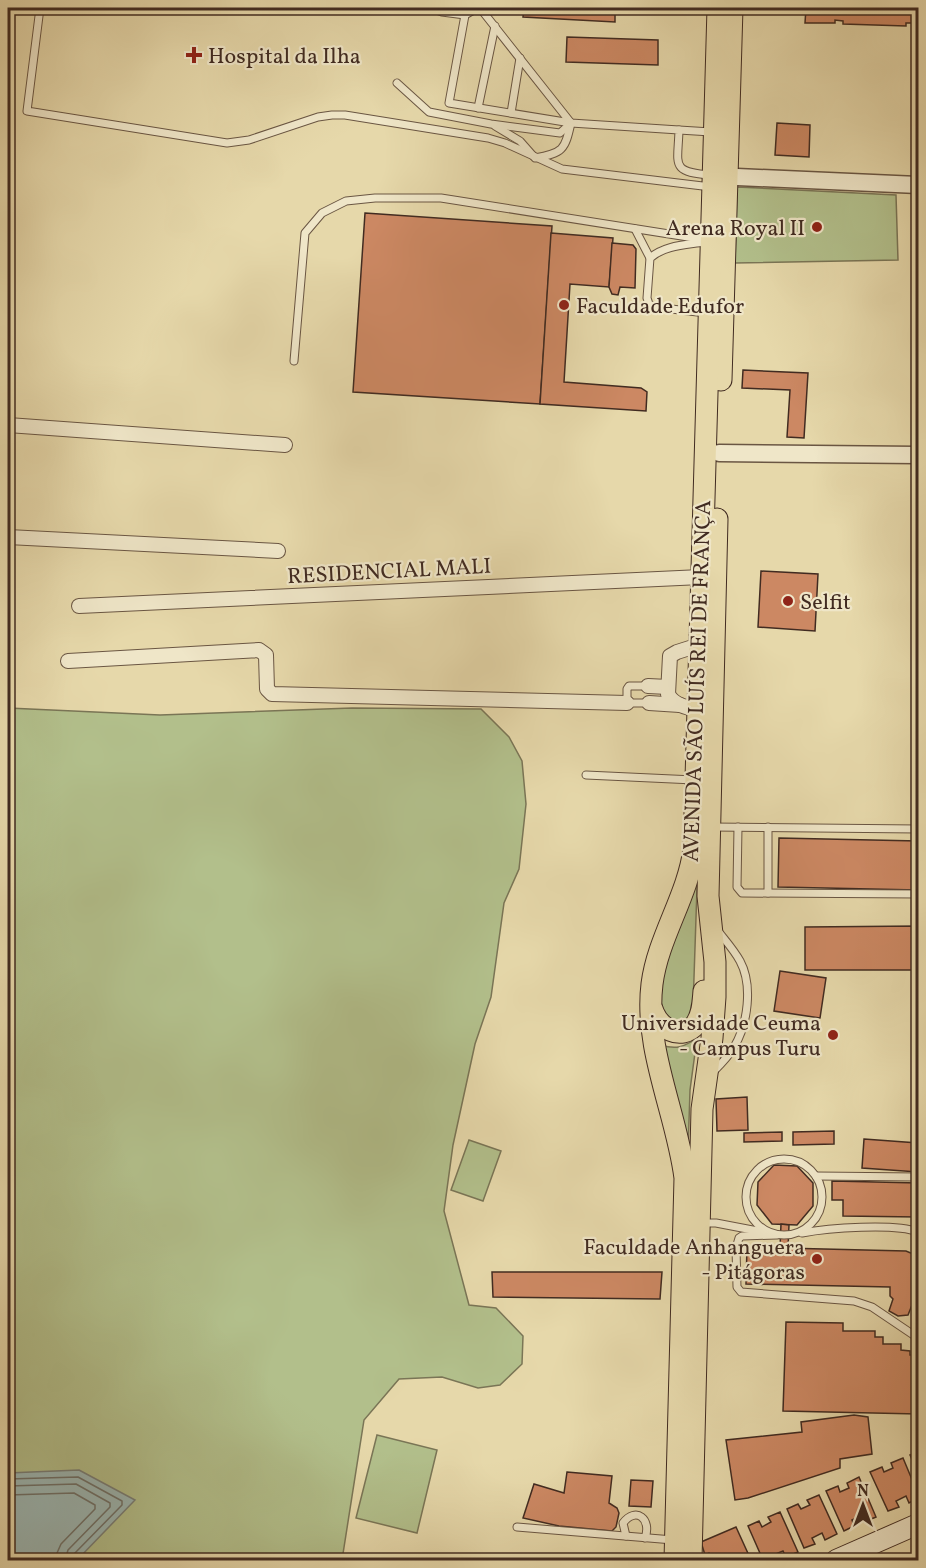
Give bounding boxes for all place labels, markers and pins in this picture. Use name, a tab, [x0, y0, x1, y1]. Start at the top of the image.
place label: Hospital da Ilha	[208, 42, 361, 73]
marker: Hospital da Ilha	[185, 46, 203, 64]
place label: Arena Royal II	[666, 214, 805, 245]
marker: Arena Royal II	[810, 220, 824, 234]
place label: Faculdade Edufor	[576, 292, 744, 323]
marker: Faculdade Edufor	[557, 298, 571, 312]
place label: Selfit	[800, 588, 851, 619]
marker: Selfit	[781, 594, 795, 608]
place label: Universidade Ceuma - Campus Turu	[621, 1009, 821, 1065]
marker: Universidade Ceuma - Campus Turu	[826, 1028, 840, 1042]
place label: Faculdade Anhanguera - Pitágoras	[583, 1233, 805, 1289]
marker: Faculdade Anhanguera - Pitágoras	[810, 1252, 824, 1266]

